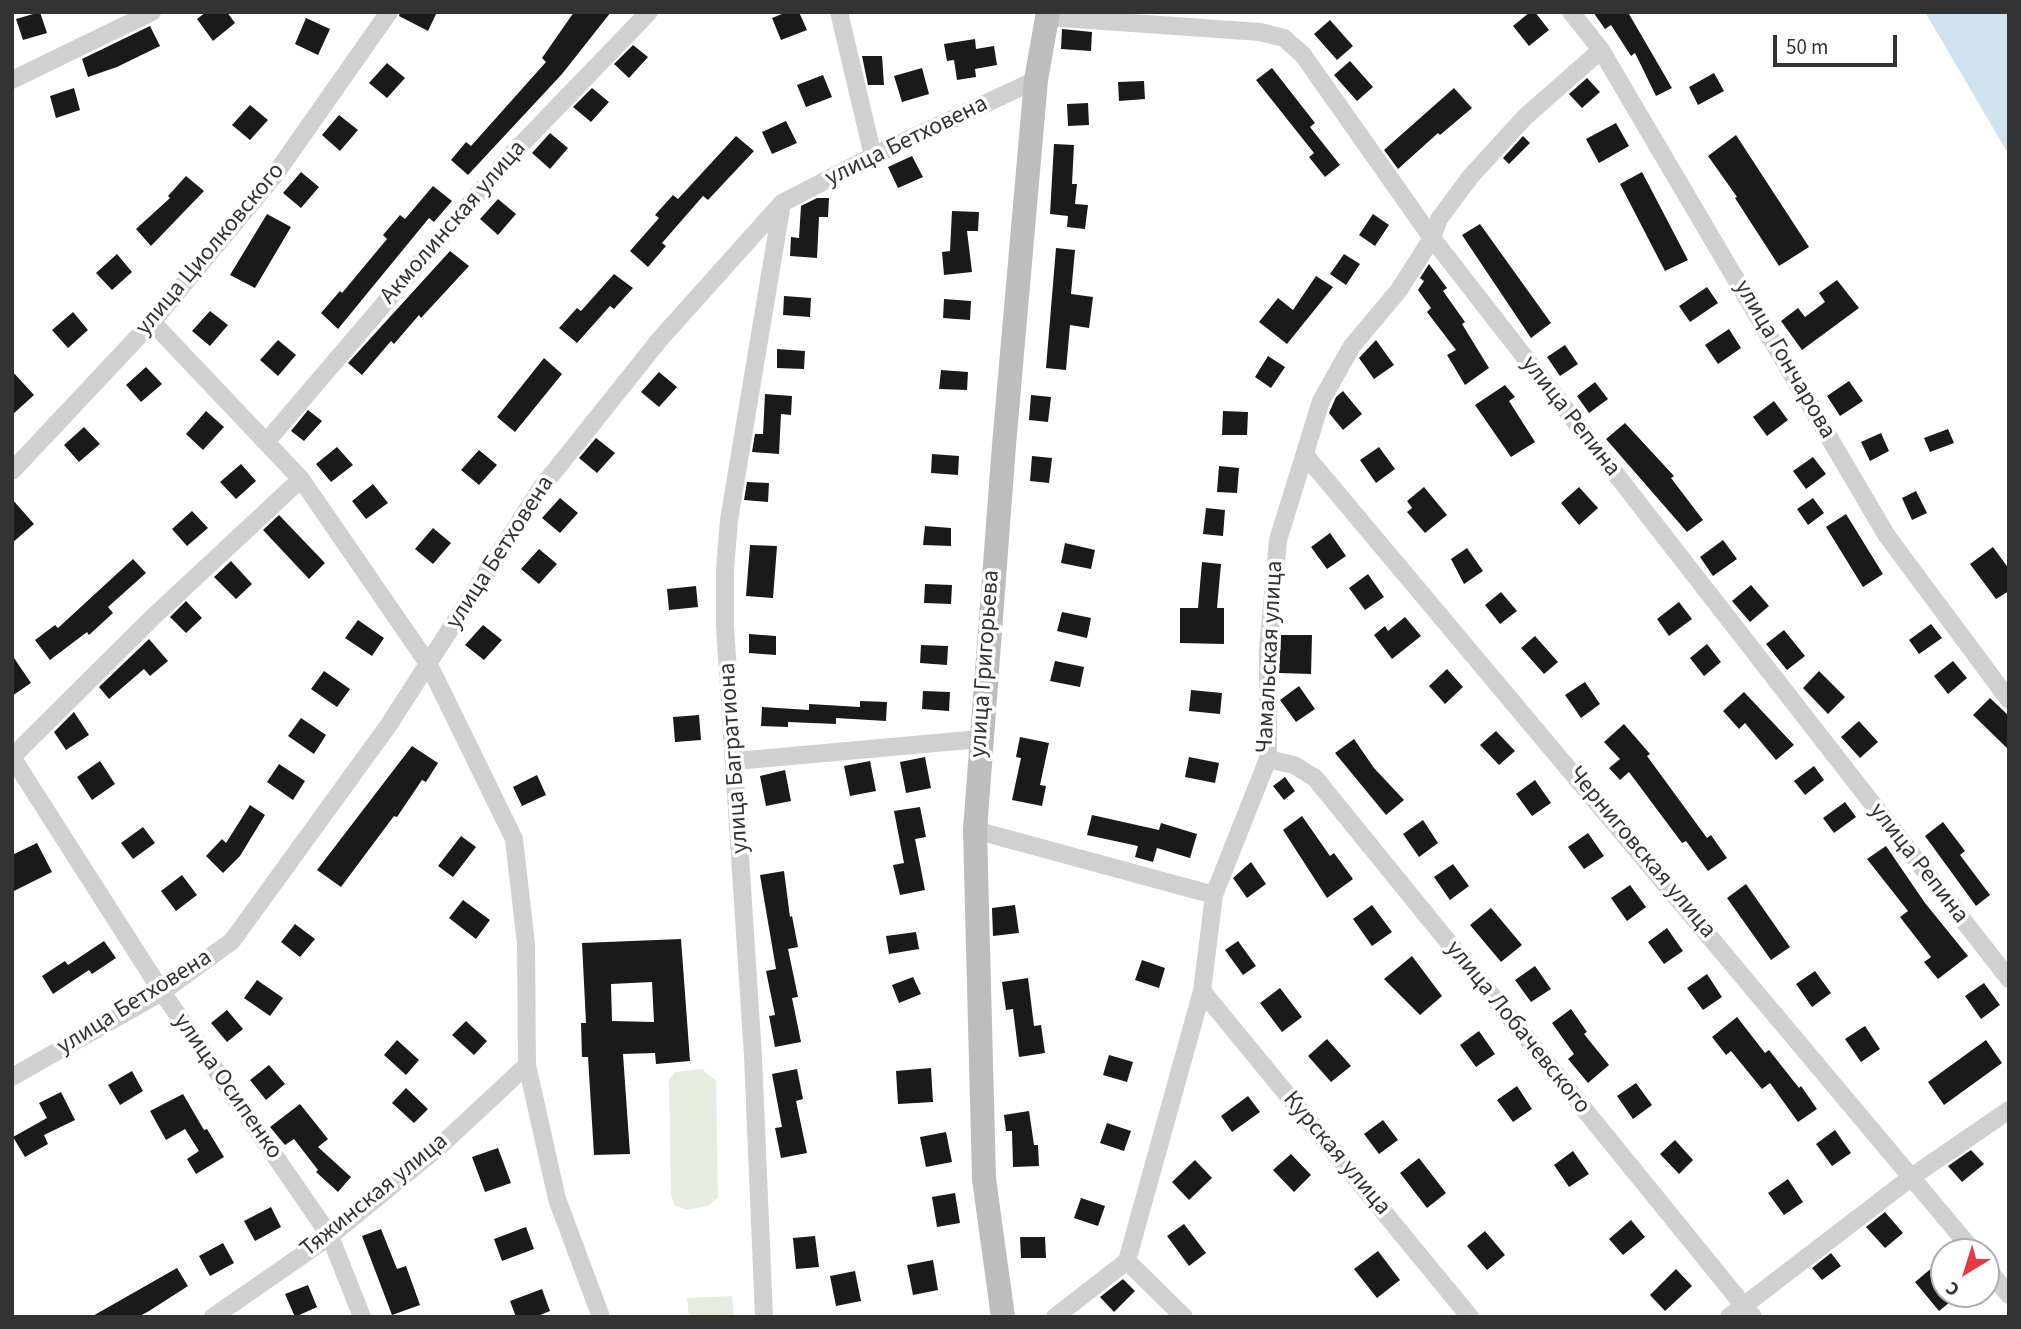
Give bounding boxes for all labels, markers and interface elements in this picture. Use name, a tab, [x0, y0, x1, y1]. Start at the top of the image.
scale bar	[1776, 21, 1900, 65]
text: 50 m	[1786, 32, 1828, 62]
street label: улица Бетховена	[821, 90, 993, 194]
street label: Акмолинская улица	[375, 135, 533, 311]
street label: улица Циолковского	[130, 158, 292, 342]
street label: улица Гончарова	[1727, 275, 1841, 445]
street label: улица Репина	[1514, 351, 1626, 483]
street label: улица Бетховена	[441, 471, 561, 635]
street label: Чамальская улица	[1252, 560, 1290, 754]
street label: улица Григорьева	[965, 569, 1007, 759]
street label: улица Багратиона	[714, 661, 756, 855]
street label: Черниговская улица	[1561, 761, 1721, 945]
street label: улица Репина	[1862, 798, 1974, 930]
street label: улица Лобачевского	[1438, 936, 1596, 1120]
street label: улица Бетховена	[52, 944, 218, 1062]
street label: улица Осипенко	[166, 1009, 288, 1165]
street label: Курская улица	[1276, 1086, 1396, 1222]
street label: Тяжинская улица	[295, 1128, 455, 1264]
north arrow	[1930, 1238, 2000, 1308]
text: С	[1940, 1274, 1966, 1302]

